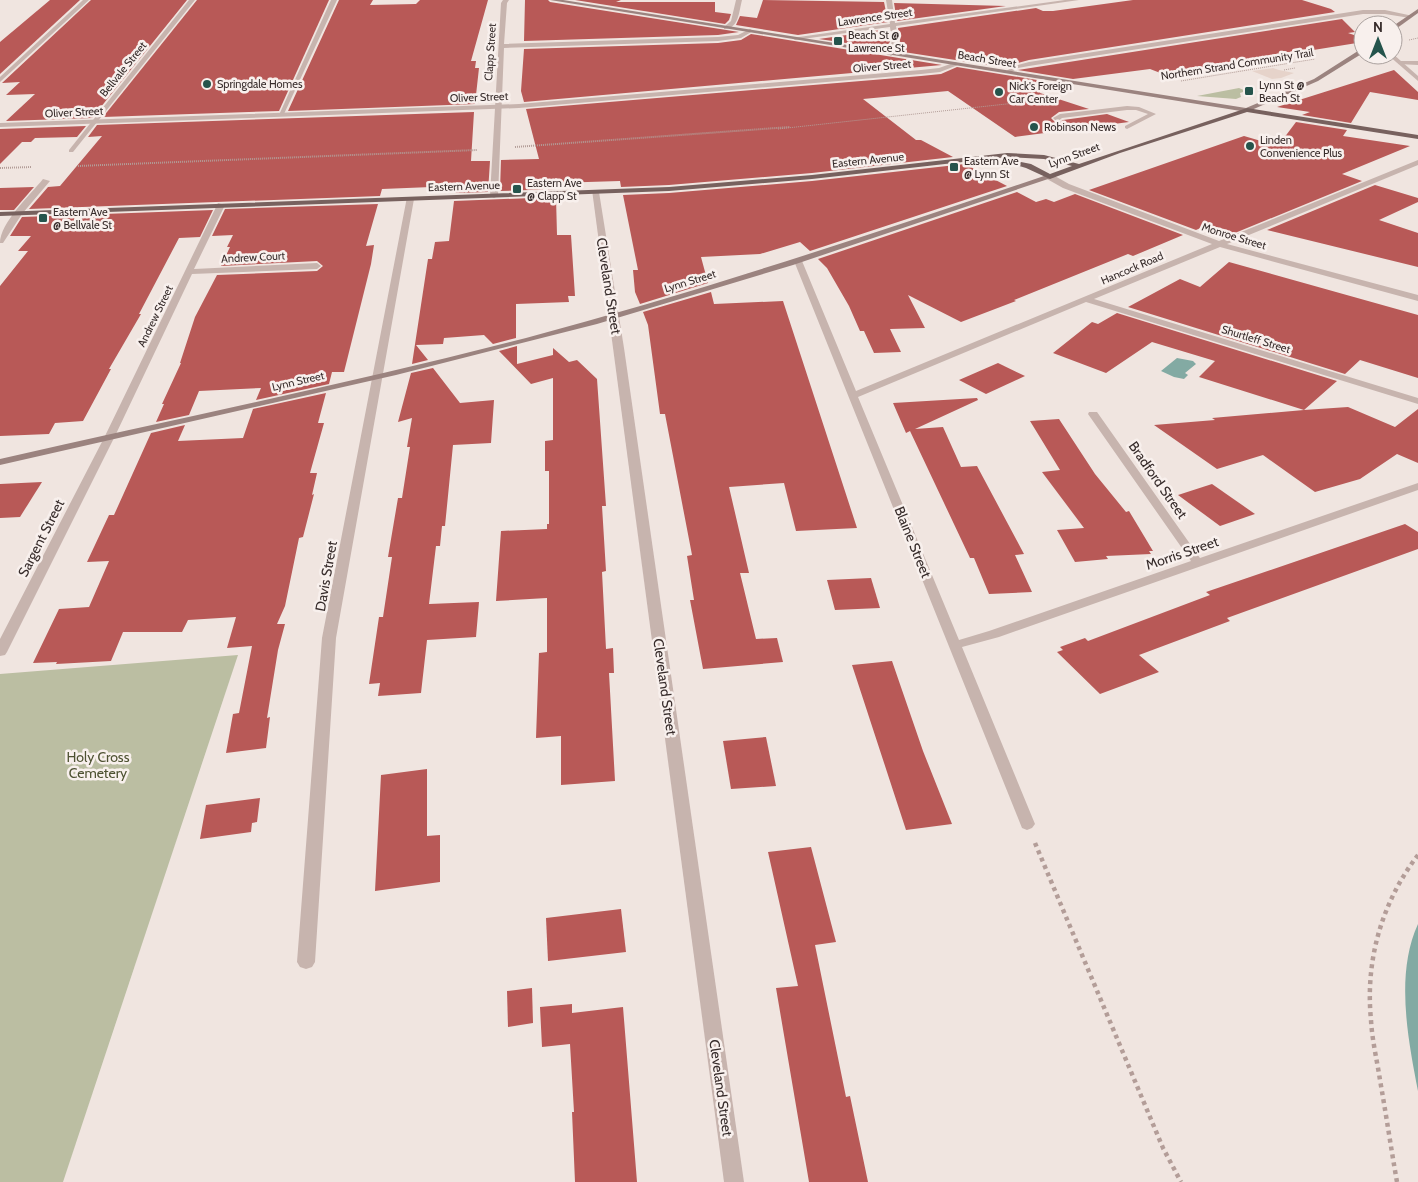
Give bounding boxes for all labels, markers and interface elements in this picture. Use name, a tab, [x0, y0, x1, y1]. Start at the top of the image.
street label: Lawrence Street	[837, 5, 913, 29]
north arrow	[1353, 15, 1403, 65]
text: N	[1373, 18, 1383, 36]
street label: Clapp Street	[481, 22, 499, 81]
place label: Beach St @ Lawrence St	[848, 28, 905, 55]
marker: Beach St @ Lawrence St	[832, 35, 844, 47]
street label: Bellvale Street	[97, 38, 150, 99]
street label: Northern Strand Community Trail	[1160, 45, 1315, 83]
street label: Beach Street	[957, 47, 1018, 71]
street label: Oliver Street	[852, 56, 912, 76]
place label: Springdale Homes	[217, 77, 303, 91]
marker: Springdale Homes	[201, 78, 213, 90]
place label: Lynn St @ Beach St	[1259, 78, 1304, 105]
place label: Nick's Foreign Car Center	[1009, 79, 1072, 106]
marker: Lynn St @ Beach St	[1243, 85, 1255, 97]
marker: Nick's Foreign Car Center	[993, 86, 1005, 98]
street label: Oliver Street	[450, 89, 509, 105]
street label: Oliver Street	[44, 103, 104, 121]
place label: Robinson News	[1044, 120, 1116, 134]
marker: Robinson News	[1028, 121, 1040, 133]
place label: Linden Convenience Plus	[1260, 133, 1343, 160]
street label: Lynn Street	[1047, 139, 1102, 171]
marker: Linden Convenience Plus	[1244, 140, 1256, 152]
street label: Eastern Avenue	[831, 149, 905, 171]
place label: Eastern Ave @ Lynn St	[964, 154, 1019, 181]
marker: Eastern Ave @ Lynn St	[948, 161, 960, 173]
place label: Eastern Ave @ Clapp St	[527, 176, 582, 203]
street label: Eastern Avenue	[428, 178, 501, 194]
marker: Eastern Ave @ Clapp St	[511, 183, 523, 195]
place label: Eastern Ave @ Bellvale St	[53, 205, 112, 232]
marker: Eastern Ave @ Bellvale St	[37, 212, 49, 224]
street label: Monroe Street	[1200, 220, 1268, 253]
street label: Cleveland Street	[592, 236, 626, 336]
street label: Andrew Court	[221, 248, 286, 266]
street label: Hancock Road	[1099, 249, 1165, 287]
street label: Lynn Street	[662, 266, 718, 295]
street label: Andrew Street	[134, 283, 176, 349]
street label: Shurtleff Street	[1220, 322, 1292, 356]
street label: Lynn Street	[270, 368, 326, 394]
street label: Bradford Street	[1125, 438, 1191, 522]
street label: Sargent Street	[14, 496, 68, 580]
street label: Blaine Street	[891, 504, 936, 581]
street label: Morris Street	[1143, 532, 1221, 574]
street label: Davis Street	[311, 539, 341, 613]
street label: Cleveland Street	[649, 637, 681, 737]
park label: Holy Cross Cemetery	[67, 748, 130, 782]
street label: Cleveland Street	[705, 1038, 737, 1138]

